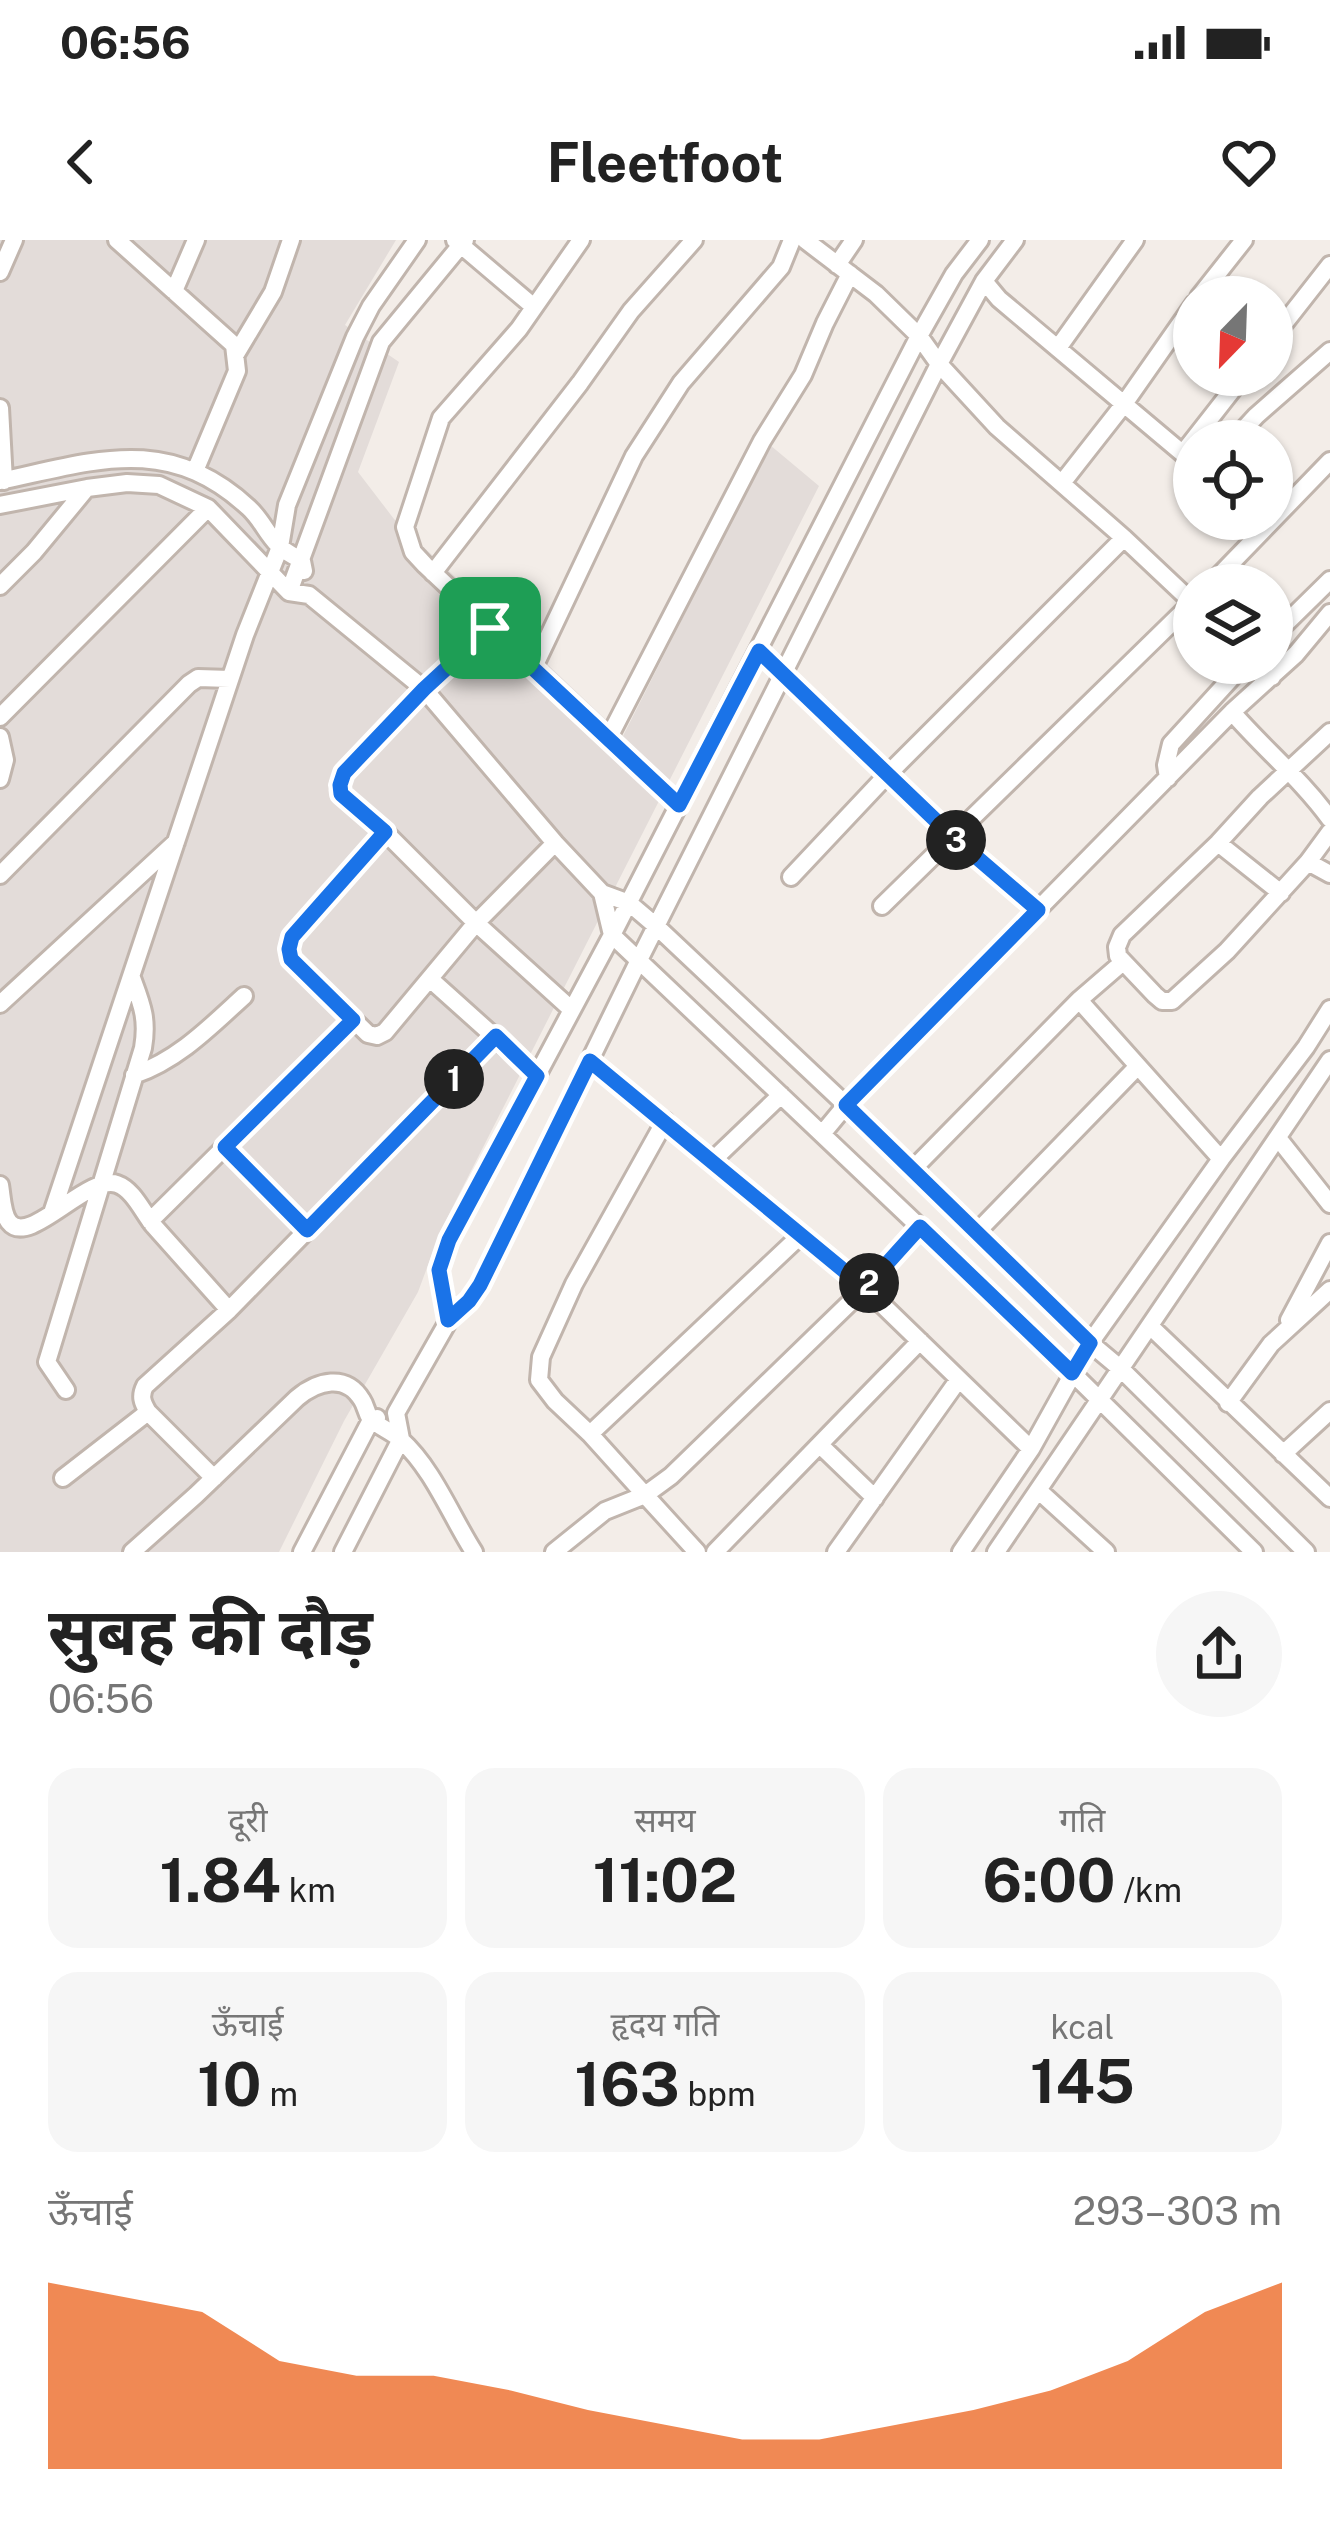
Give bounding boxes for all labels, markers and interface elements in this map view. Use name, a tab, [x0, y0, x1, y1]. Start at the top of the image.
text: 06:56	[60, 16, 191, 69]
icon: back	[48, 129, 114, 195]
icon: heart	[1216, 129, 1282, 195]
text: Fleetfoot	[547, 131, 783, 194]
north arrow	[1173, 276, 1293, 396]
map controls	[1173, 276, 1293, 684]
button: locate	[1173, 420, 1293, 540]
button: layers	[1173, 564, 1293, 684]
pin	[439, 577, 541, 679]
icon: arrive	[457, 595, 523, 661]
pin: 3	[926, 810, 986, 870]
text: 3	[945, 821, 967, 859]
pin: 1	[424, 1049, 484, 1109]
text: 1	[447, 1060, 461, 1098]
pin: 2	[839, 1253, 899, 1313]
text: 2	[859, 1264, 879, 1302]
button: share	[1156, 1591, 1282, 1717]
text: सुबह की दौड़	[48, 1592, 373, 1670]
text: 06:56	[48, 1676, 154, 1722]
text: दूरी	[228, 1801, 267, 1839]
text: समय	[634, 1801, 696, 1839]
text: गति	[1059, 1801, 1105, 1839]
text: 1.84	[159, 1845, 281, 1916]
text: 11:02	[593, 1845, 737, 1916]
text: 6:00	[983, 1845, 1115, 1916]
text: km	[281, 1871, 336, 1909]
text: /km	[1115, 1871, 1182, 1909]
text: ऊँचाई	[212, 2005, 283, 2043]
text: हृदय गति	[611, 2005, 719, 2043]
text: kcal	[1050, 2008, 1114, 2046]
text: 145	[1030, 2046, 1135, 2117]
text: 10	[197, 2049, 262, 2120]
text: 163	[575, 2049, 680, 2120]
text: m	[262, 2075, 298, 2113]
text: bpm	[680, 2075, 755, 2113]
text: ऊँचाई	[48, 2188, 133, 2234]
text: 293–303 m	[1073, 2188, 1282, 2234]

